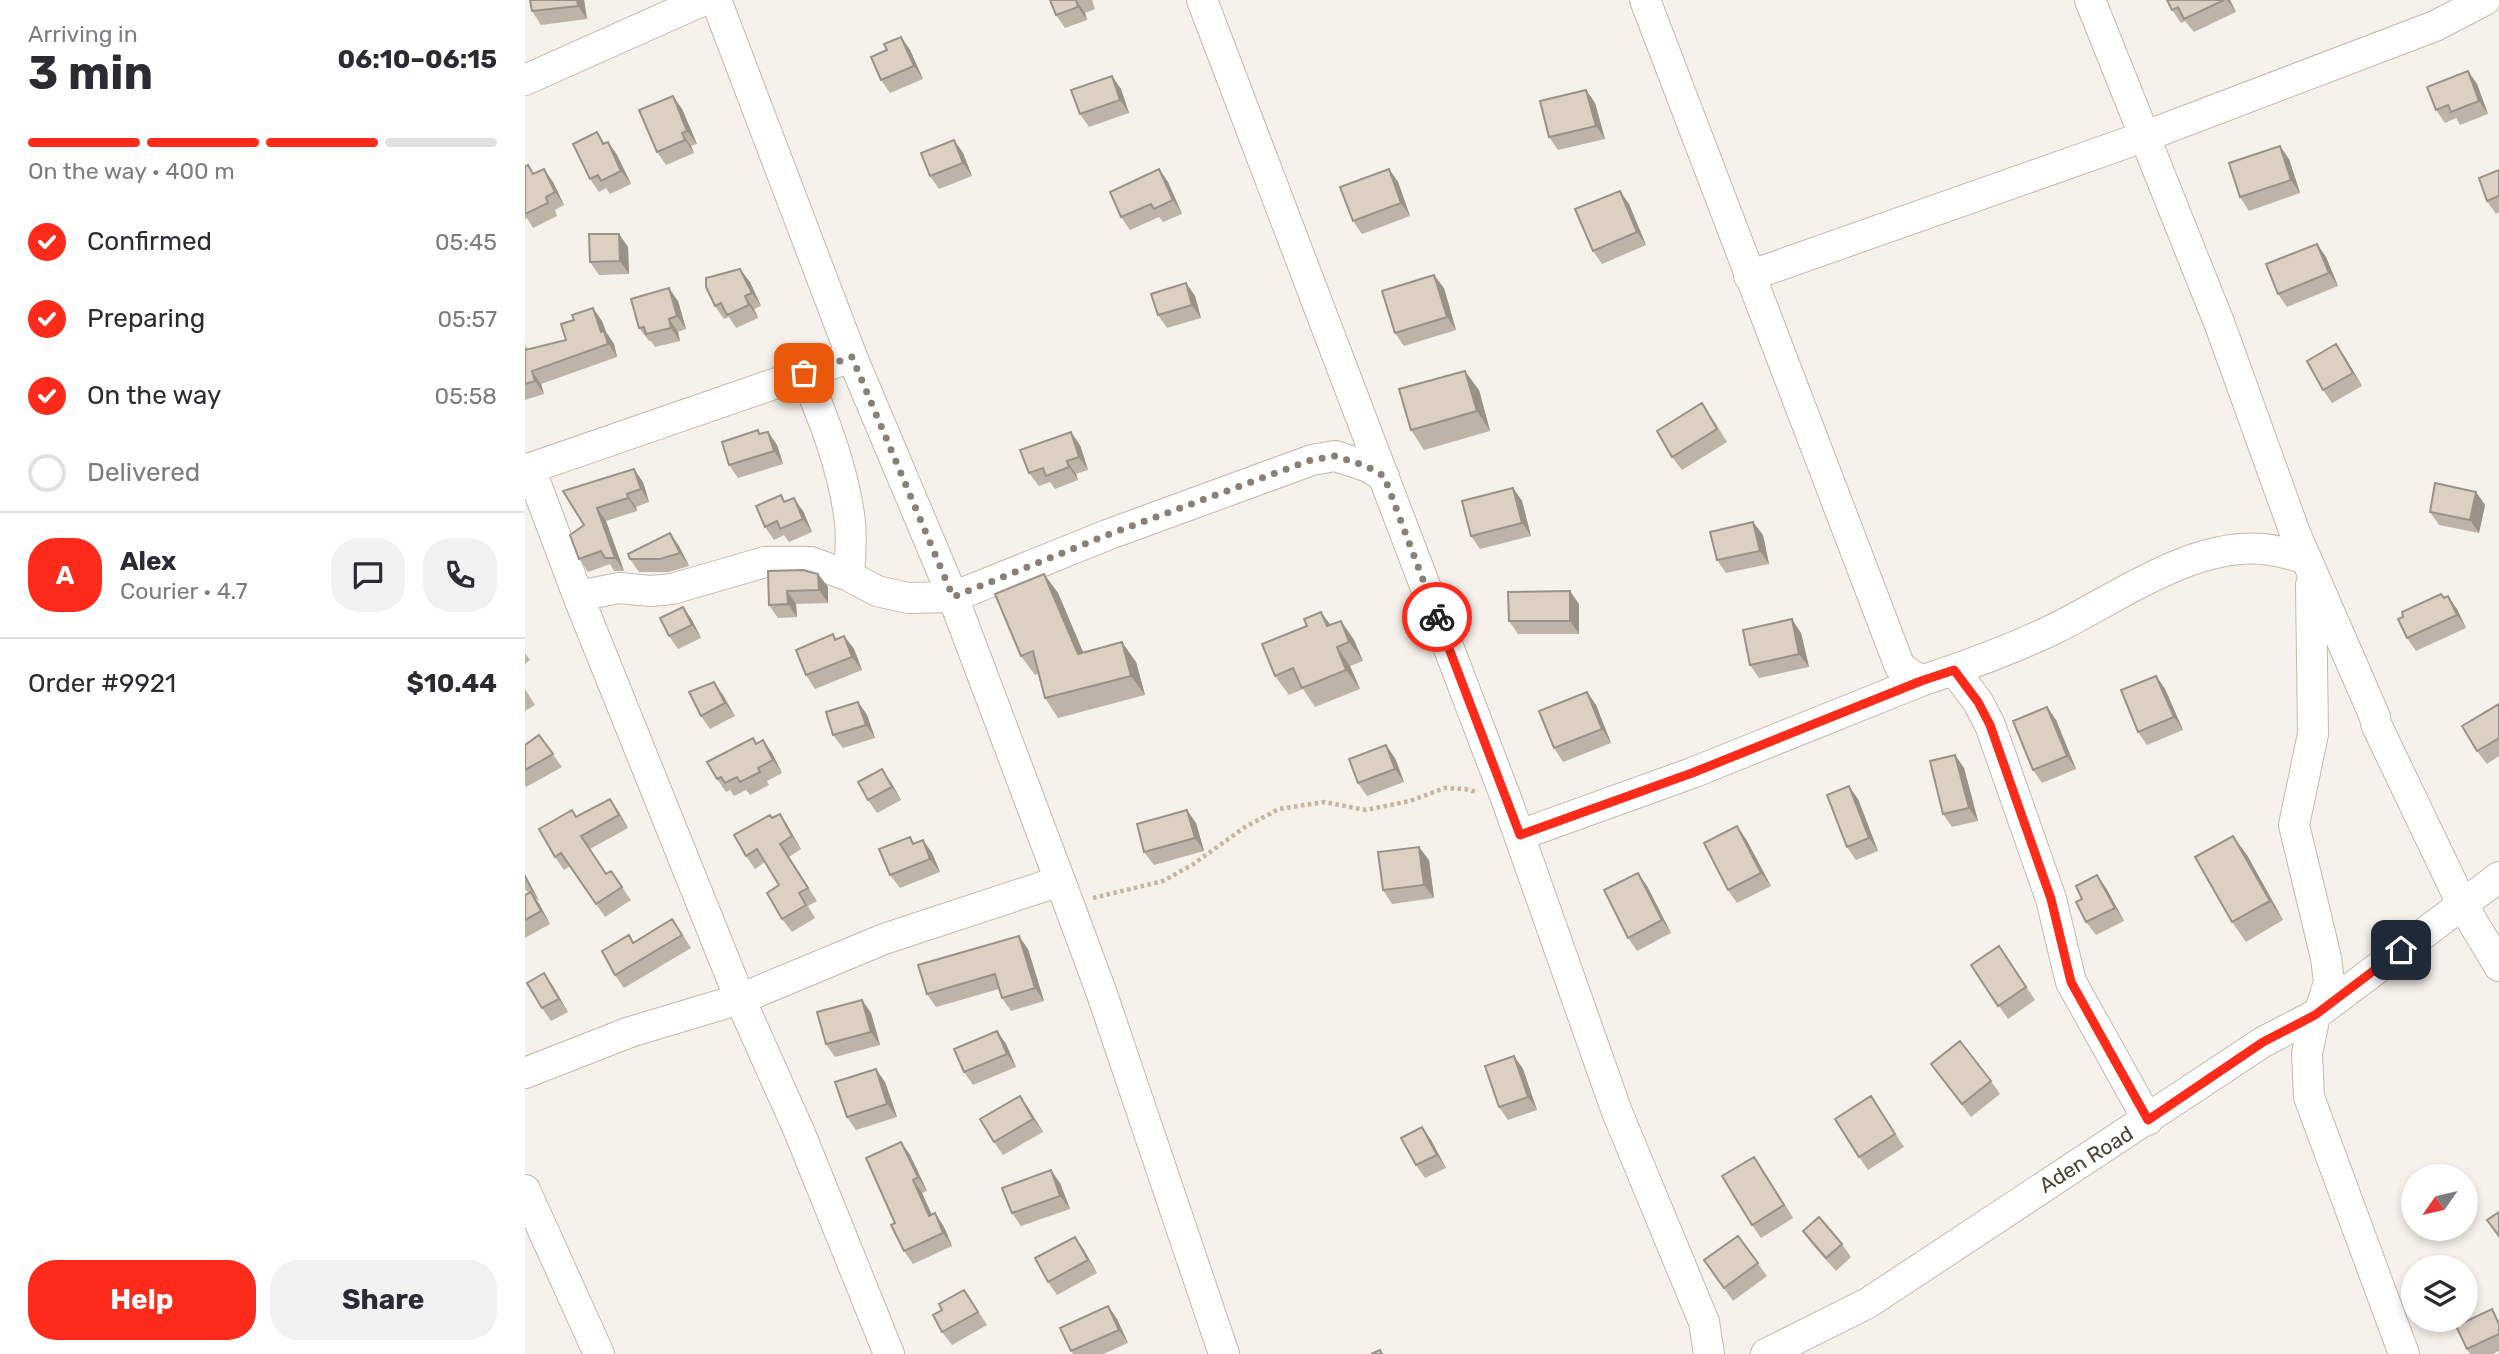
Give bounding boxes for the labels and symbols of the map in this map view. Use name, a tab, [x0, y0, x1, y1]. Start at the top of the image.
pin	[774, 343, 834, 403]
courier	[1402, 582, 1472, 652]
pin	[2371, 920, 2431, 980]
street label: Aden Road	[2034, 1120, 2138, 1198]
north arrow	[2401, 1164, 2478, 1241]

